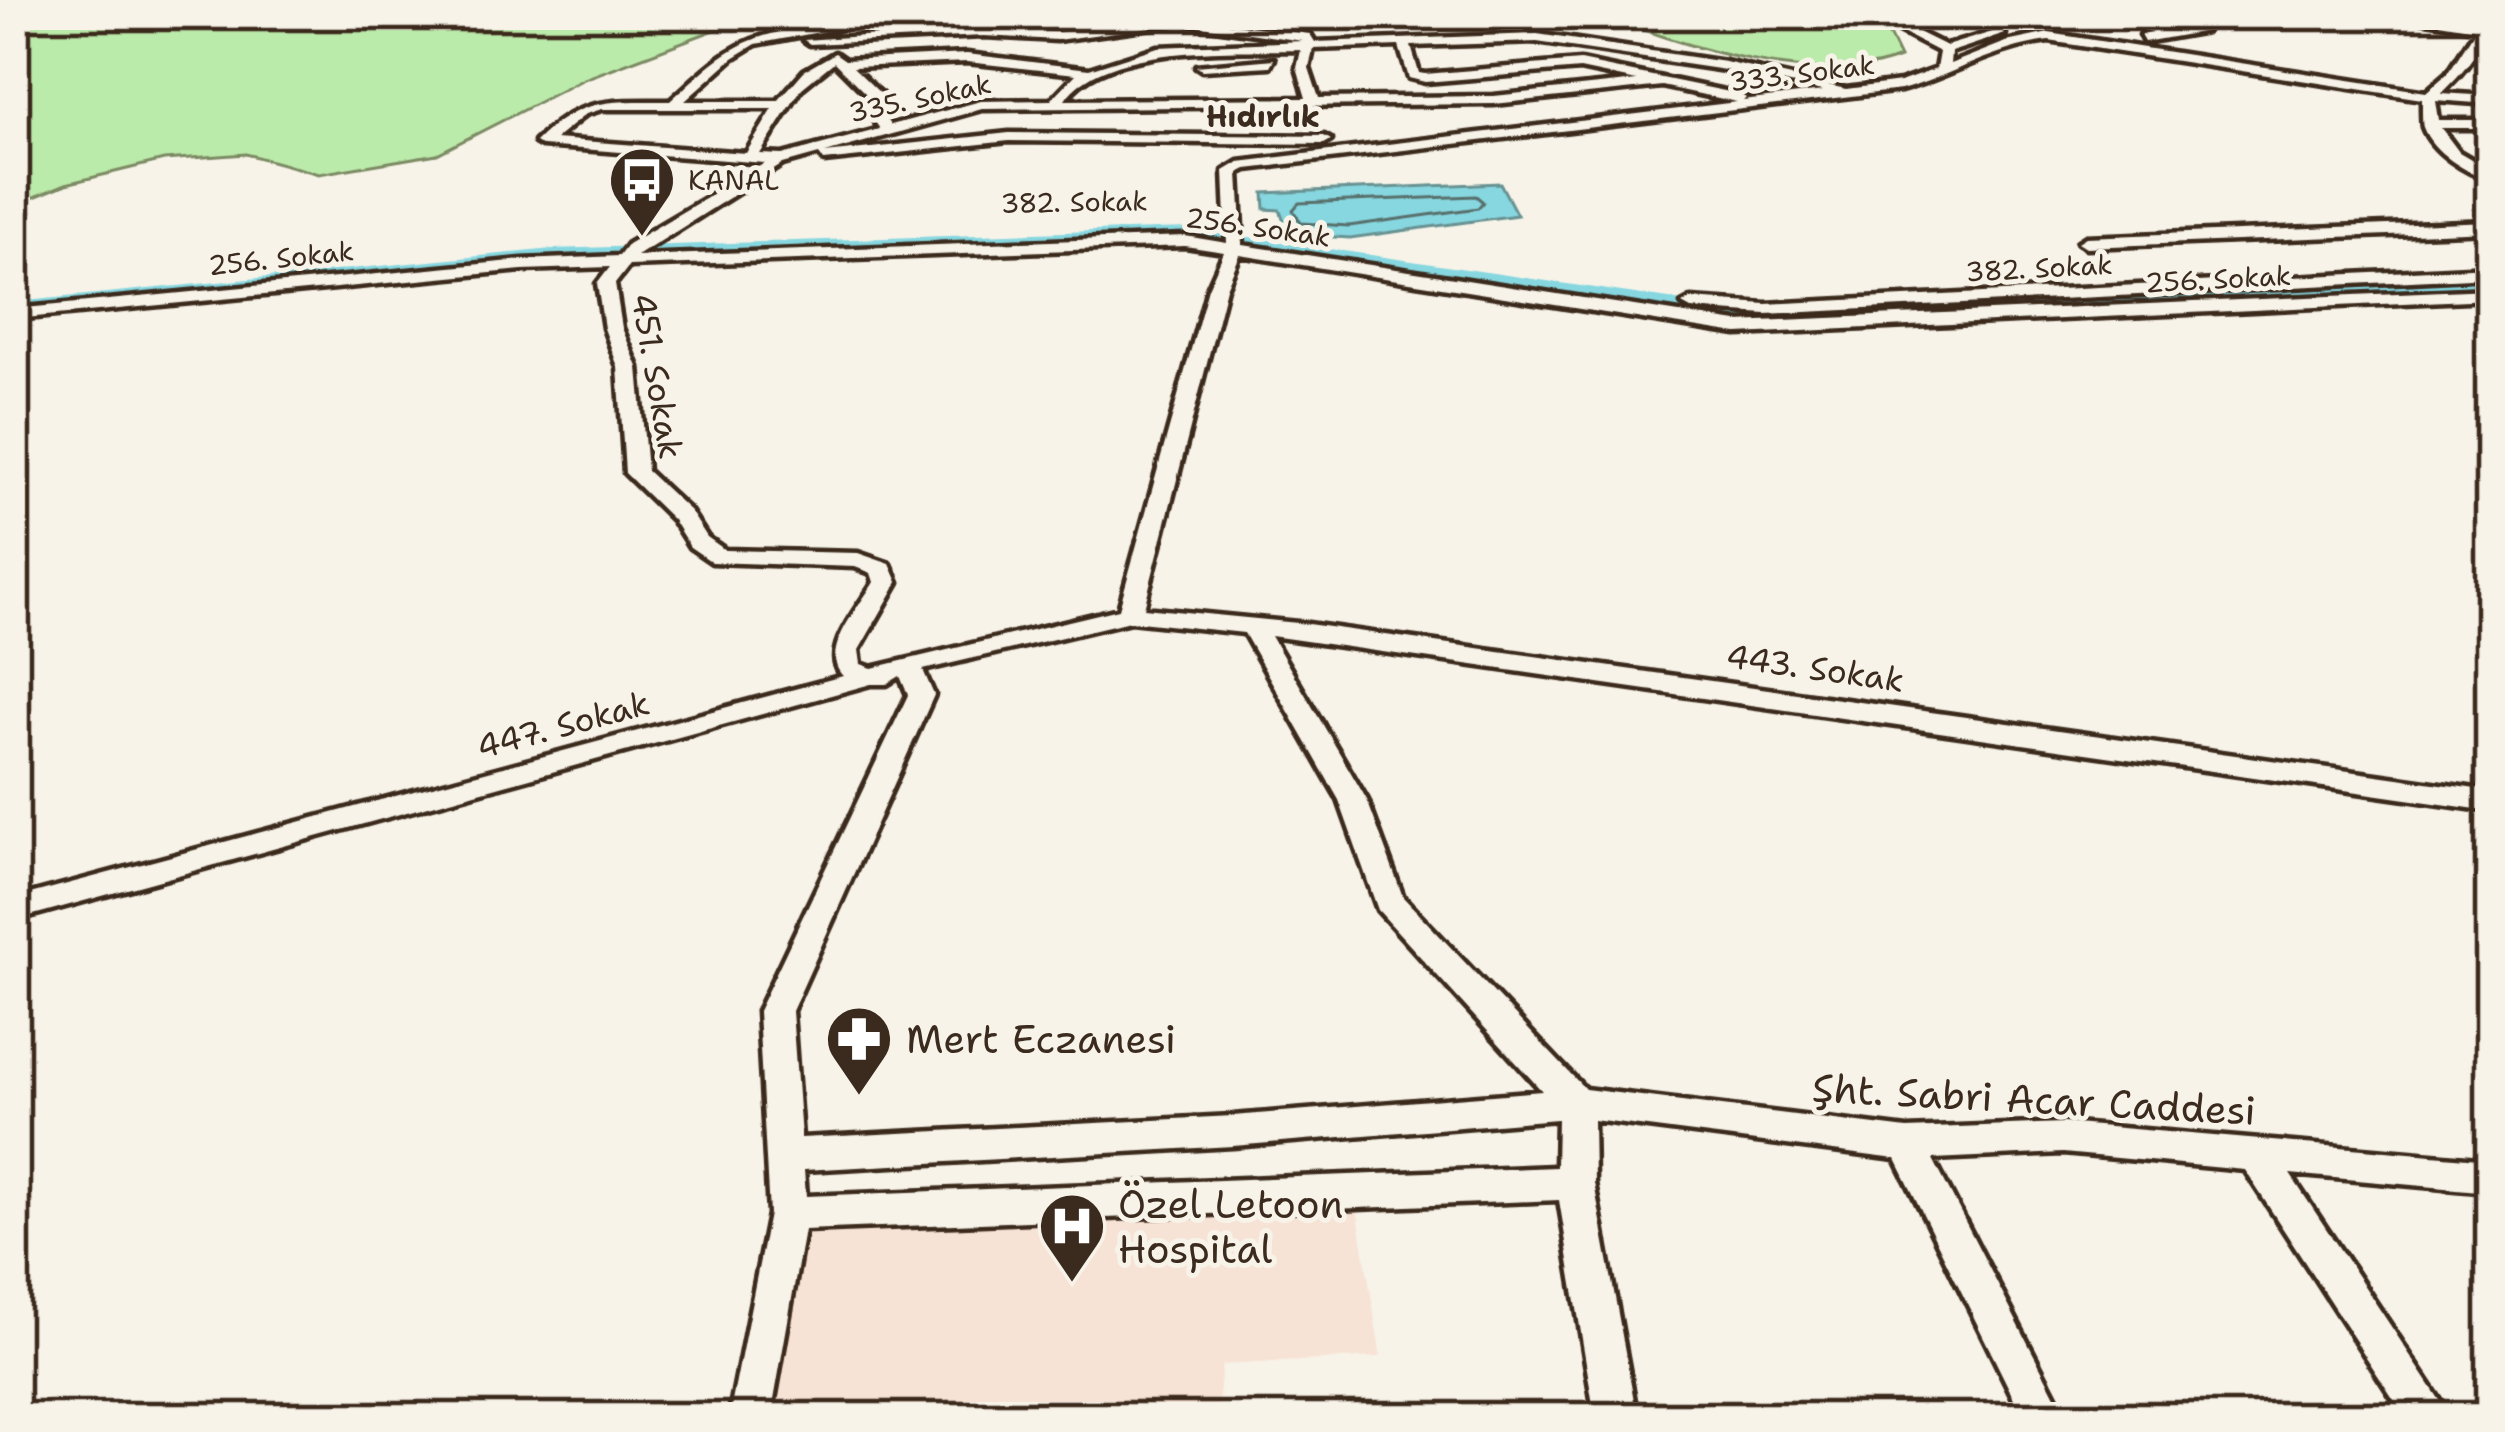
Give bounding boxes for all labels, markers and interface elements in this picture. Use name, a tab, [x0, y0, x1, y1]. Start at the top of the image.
street label: 333. Sokak	[1727, 46, 1877, 100]
street label: 335. Sokak	[845, 65, 995, 131]
district label: Hıdırlık	[1206, 96, 1320, 137]
bus stop icon: KANAL	[607, 145, 677, 239]
place label: KANAL	[688, 162, 779, 199]
street label: 382. Sokak	[1000, 182, 1148, 222]
street label: 256. Sokak	[1183, 199, 1333, 255]
street label: 256. Sokak	[206, 232, 356, 284]
street label: 382. Sokak	[1965, 246, 2113, 290]
street label: 256. Sokak	[2144, 257, 2292, 301]
street label: 451. Sokak	[620, 290, 694, 462]
street label: 443. Sokak	[1723, 633, 1907, 703]
street label: 447. Sokak	[472, 680, 654, 770]
pharmacy icon: Mert Eczanesi	[824, 1004, 894, 1098]
place label: Mert Eczanesi	[906, 1013, 1176, 1065]
street label: Şht. Sabri Acar Caddesi	[1811, 1061, 2257, 1137]
place label: Özel Letoon Hospital	[1118, 1178, 1343, 1275]
hospital icon: Özel Letoon Hospital	[1037, 1191, 1107, 1285]

